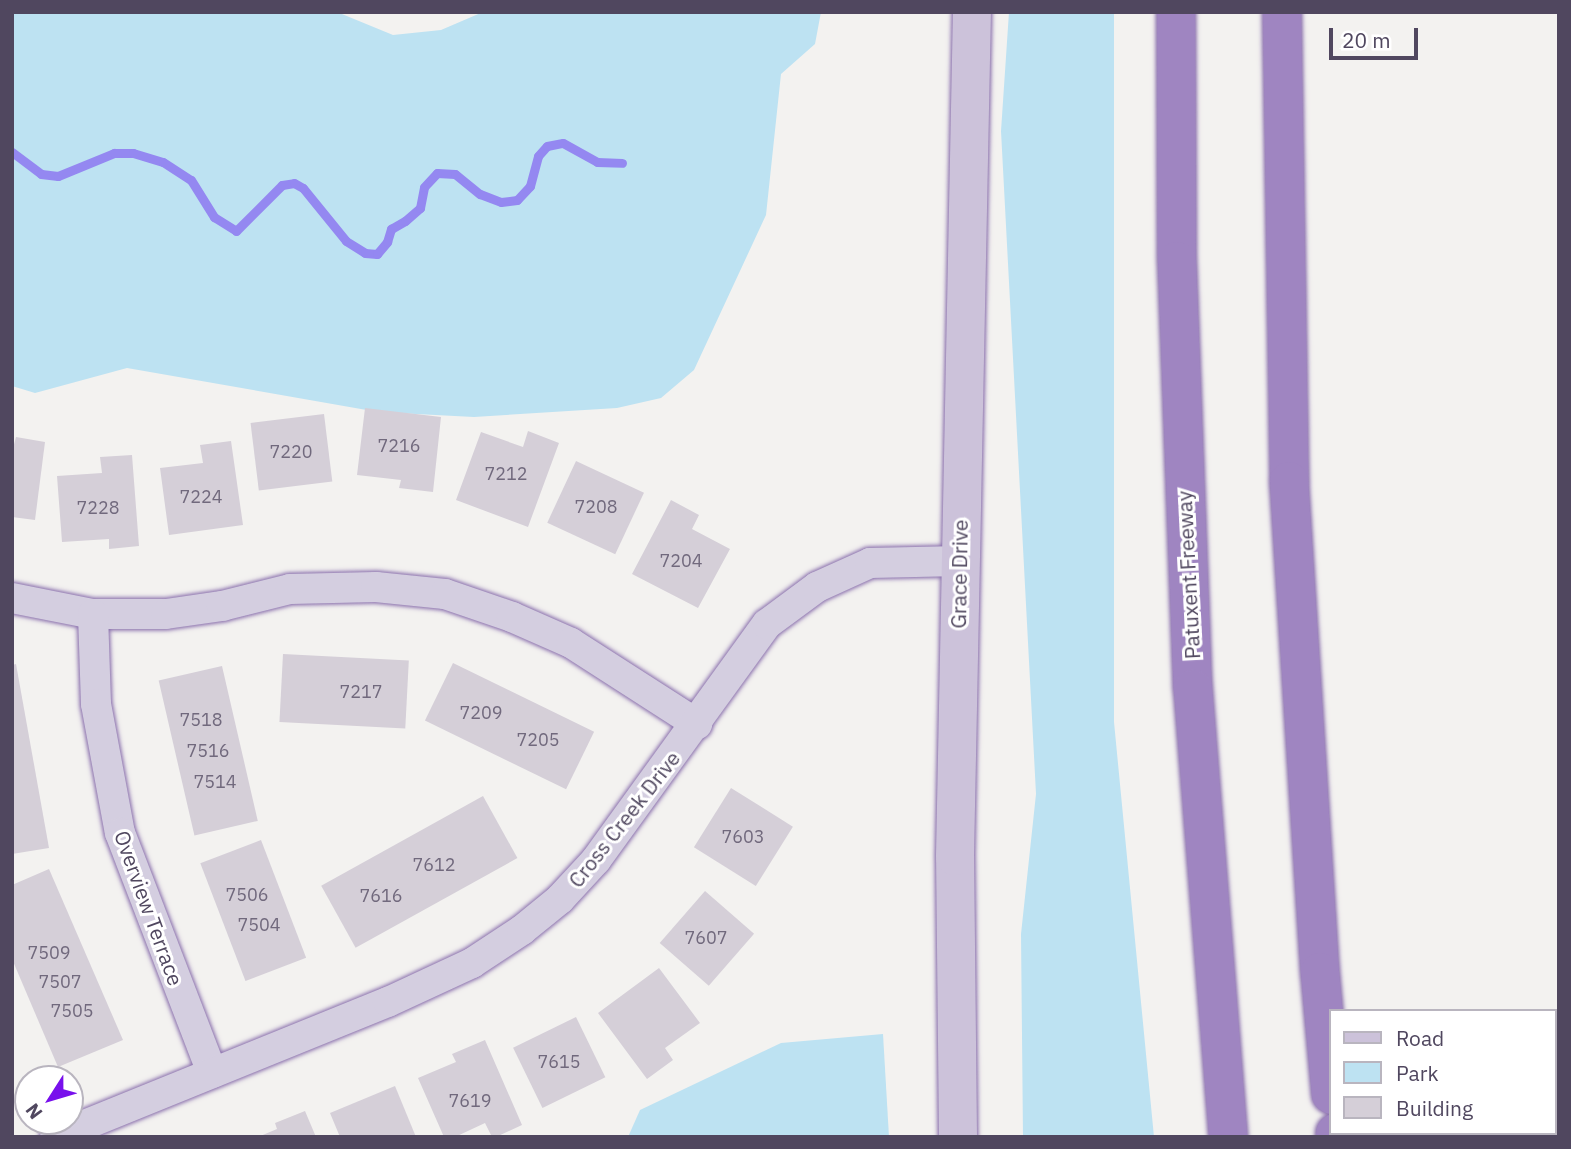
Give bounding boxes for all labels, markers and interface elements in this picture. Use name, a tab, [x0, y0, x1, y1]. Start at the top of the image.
scale bar	[1333, 14, 1422, 58]
text: 20 m	[1342, 26, 1391, 54]
house number: 7216	[377, 435, 421, 457]
house number: 7220	[269, 441, 313, 463]
house number: 7212	[484, 463, 528, 485]
house number: 7224	[179, 486, 223, 508]
street label: Patuxent Freeway	[1171, 490, 1205, 660]
house number: 7208	[574, 496, 618, 518]
house number: 7228	[76, 497, 120, 519]
street label: Grace Drive	[945, 519, 973, 629]
house number: 7204	[659, 550, 703, 572]
house number: 7217	[339, 681, 383, 703]
house number: 7209	[459, 702, 503, 724]
house number: 7518	[179, 709, 223, 731]
house number: 7205	[516, 729, 560, 751]
house number: 7516	[186, 740, 230, 762]
street label: Cross Creek Drive	[563, 746, 685, 892]
house number: 7514	[193, 771, 237, 793]
house number: 7603	[721, 826, 765, 848]
street label: Overview Terrace	[109, 827, 189, 989]
house number: 7612	[412, 854, 456, 876]
house number: 7506	[225, 884, 269, 906]
house number: 7616	[359, 885, 403, 907]
house number: 7504	[237, 914, 281, 936]
house number: 7607	[684, 927, 728, 949]
house number: 7509	[27, 942, 71, 964]
house number: 7507	[38, 971, 82, 993]
house number: 7505	[50, 1000, 94, 1022]
legend	[1330, 1009, 1557, 1135]
text: Road	[1396, 1024, 1444, 1052]
house number: 7615	[537, 1051, 581, 1073]
text: Park	[1396, 1059, 1439, 1087]
north arrow	[14, 1065, 84, 1135]
house number: 7619	[448, 1090, 492, 1112]
text: Building	[1396, 1094, 1473, 1122]
text: N	[20, 1099, 48, 1124]

